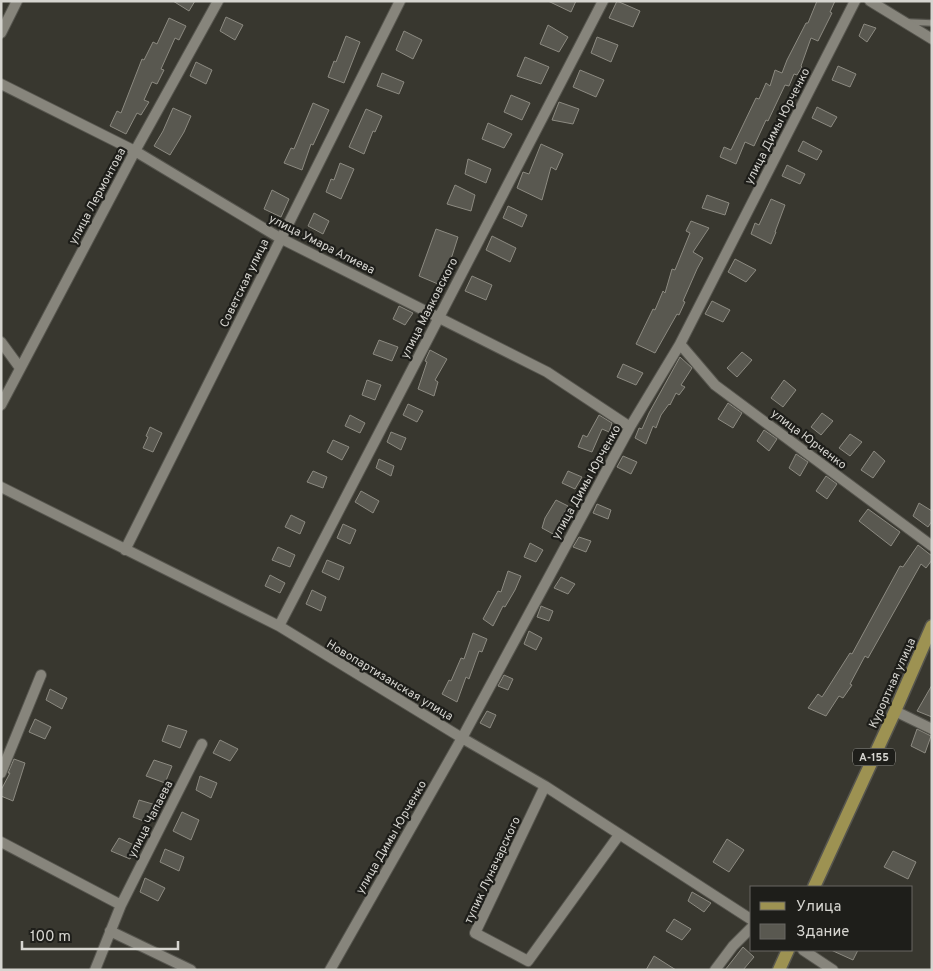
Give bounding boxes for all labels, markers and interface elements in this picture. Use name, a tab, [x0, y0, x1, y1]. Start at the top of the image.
street label: улица Димы Юрченко	[742, 65, 814, 187]
street label: улица Лермонтова	[66, 145, 130, 248]
street label: улица Умара Алиева	[266, 211, 377, 279]
street label: Советская улица	[217, 236, 273, 330]
street label: улица Маяковского	[397, 255, 462, 362]
street label: улица Юрченко	[767, 406, 850, 474]
street label: улица Димы Юрченко	[549, 422, 625, 543]
street label: Курортная улица	[866, 636, 920, 731]
street label: Новопартизанская улица	[323, 637, 456, 725]
road number: А-155	[853, 749, 895, 766]
street label: улица Чапаева	[125, 778, 177, 861]
street label: улица Димы Юрченко	[353, 778, 431, 897]
street label: тупик Луначарского	[461, 814, 525, 927]
legend	[750, 886, 913, 951]
text: Улица	[796, 898, 841, 917]
scale bar	[22, 918, 179, 950]
text: Здание	[796, 923, 849, 942]
text: 100 m	[30, 928, 71, 947]

